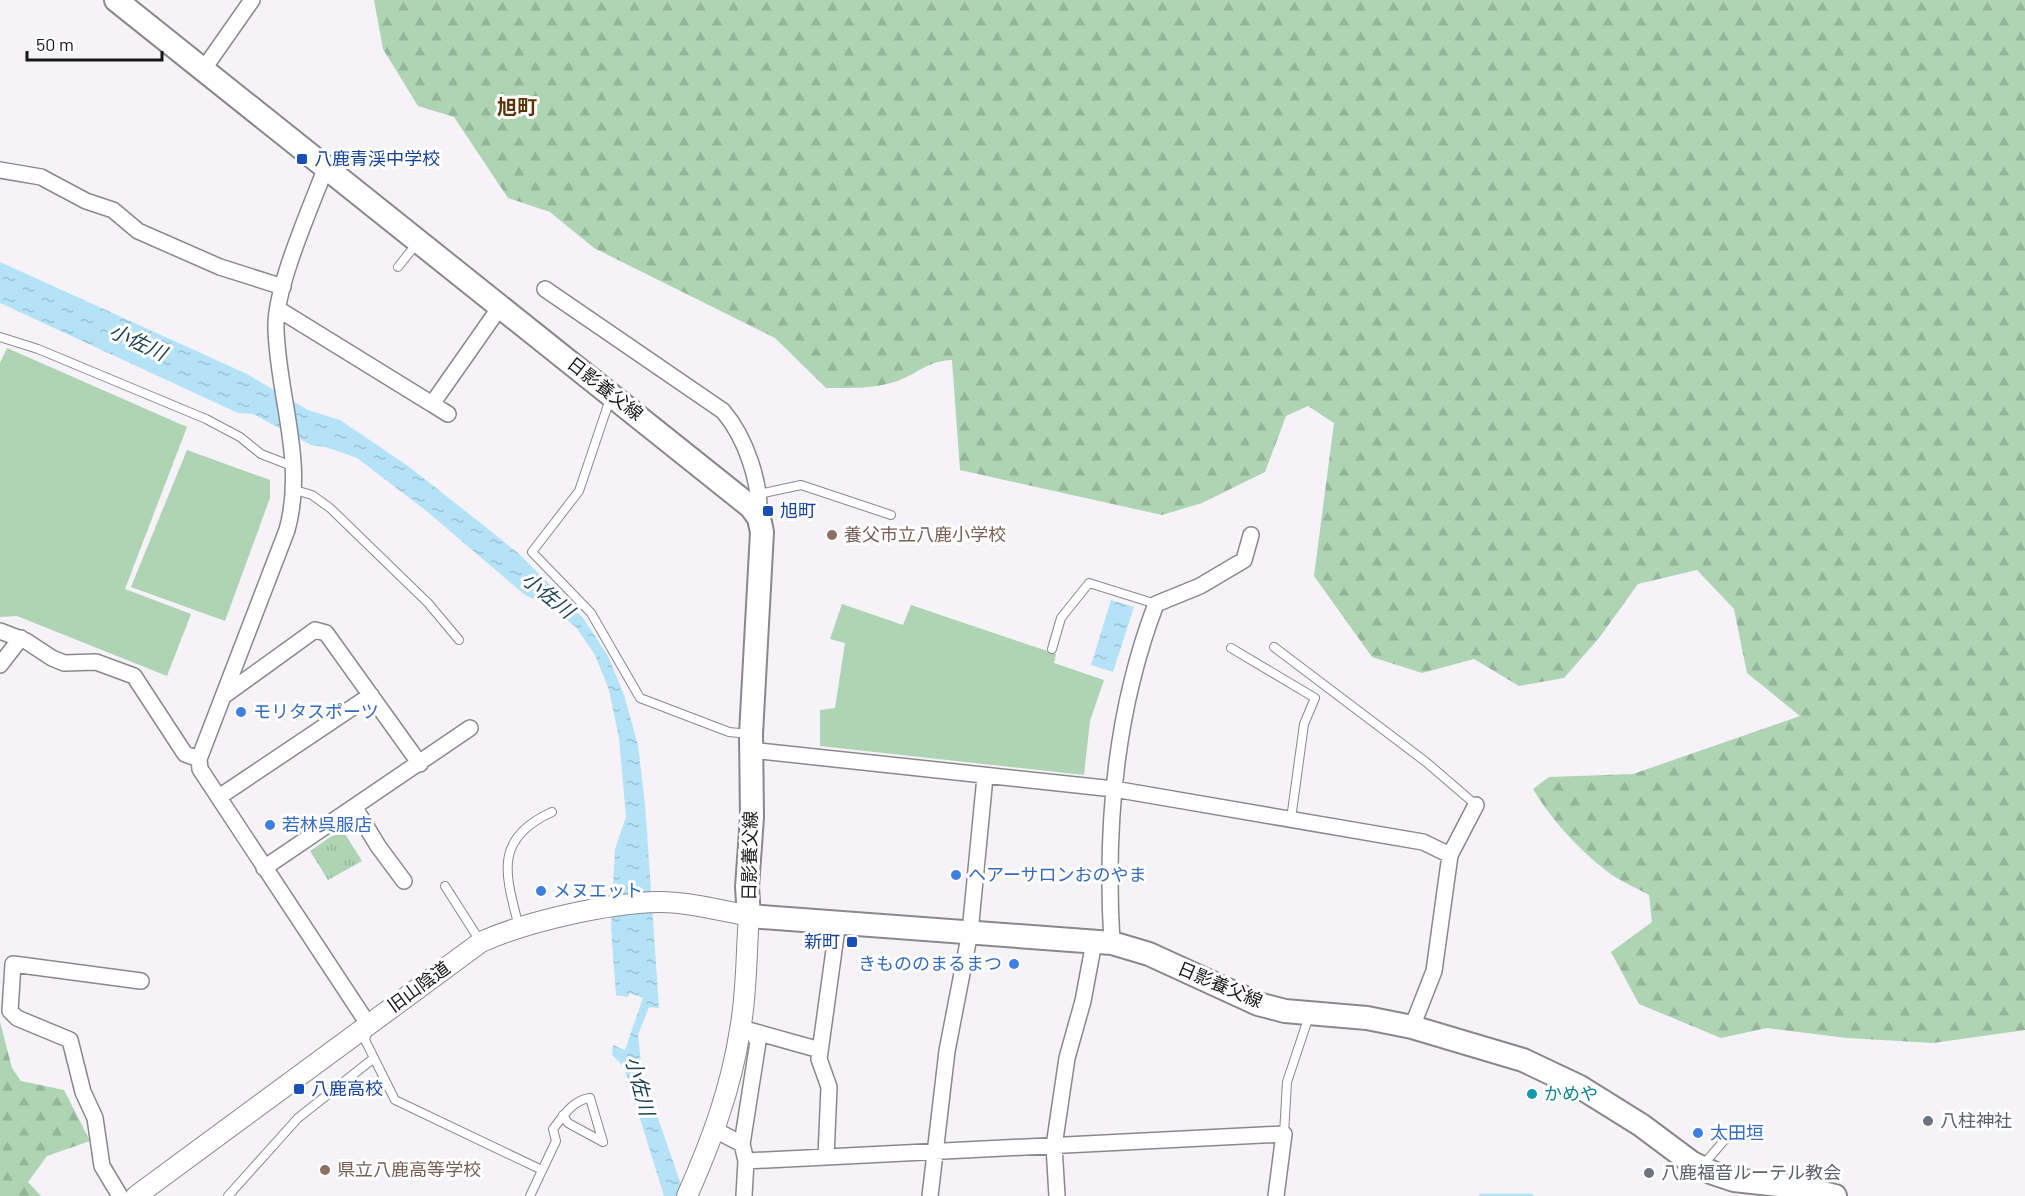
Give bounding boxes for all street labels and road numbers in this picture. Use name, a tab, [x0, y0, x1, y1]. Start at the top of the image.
street label: 日影養父線	[563, 352, 648, 425]
street label: 日影養父線	[737, 811, 761, 901]
street label: 旧山陰道	[383, 956, 454, 1016]
street label: 日影養父線	[1175, 956, 1266, 1012]

